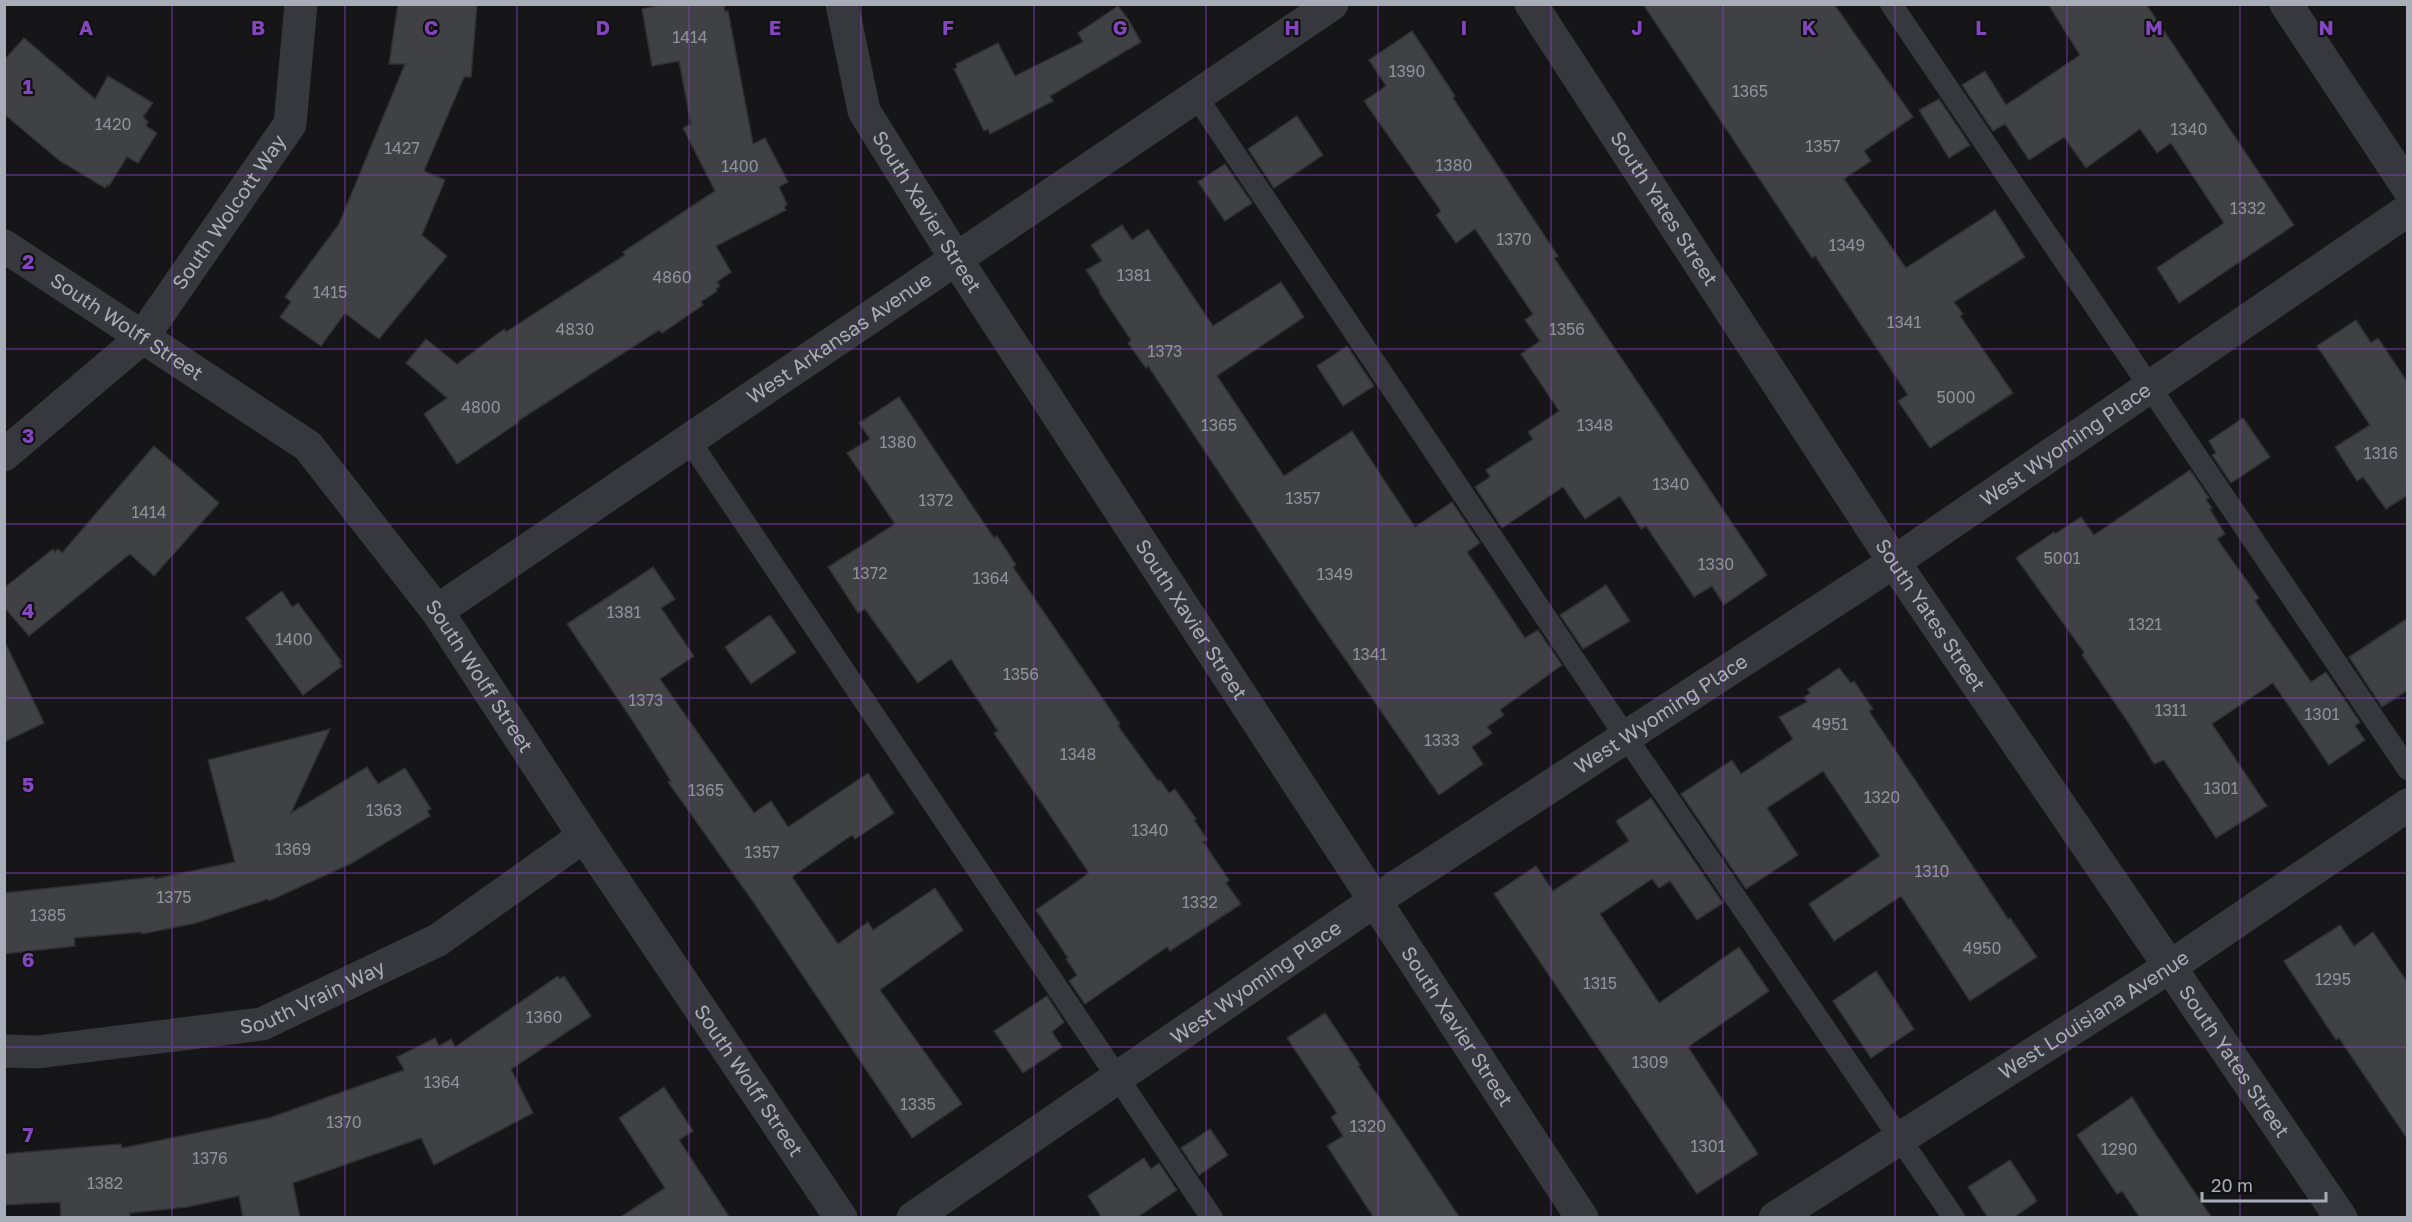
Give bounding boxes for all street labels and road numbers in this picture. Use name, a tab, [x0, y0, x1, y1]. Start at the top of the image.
street label: South Xavier Street	[868, 126, 987, 297]
street label: South Yates Street	[1606, 126, 1724, 290]
street label: South Wolcott Way	[166, 129, 290, 294]
street label: West Arkansas Avenue	[742, 266, 936, 408]
street label: South Wolff Street	[47, 267, 208, 385]
street label: West Wyoming Place	[1975, 377, 2155, 511]
street label: South Xavier Street	[1131, 534, 1253, 704]
street label: South Yates Street	[1871, 534, 1991, 695]
street label: South Wolff Street	[421, 594, 539, 756]
street label: West Wyoming Place	[1569, 648, 1751, 778]
street label: West Wyoming Place	[1165, 915, 1345, 1049]
street label: South Xavier Street	[1397, 941, 1519, 1111]
street label: West Louisiana Avenue	[1994, 945, 2193, 1084]
street label: South Vrain Way	[238, 954, 388, 1038]
street label: South Yates Street	[2175, 980, 2295, 1142]
street label: South Wolff Street	[690, 1000, 809, 1161]

